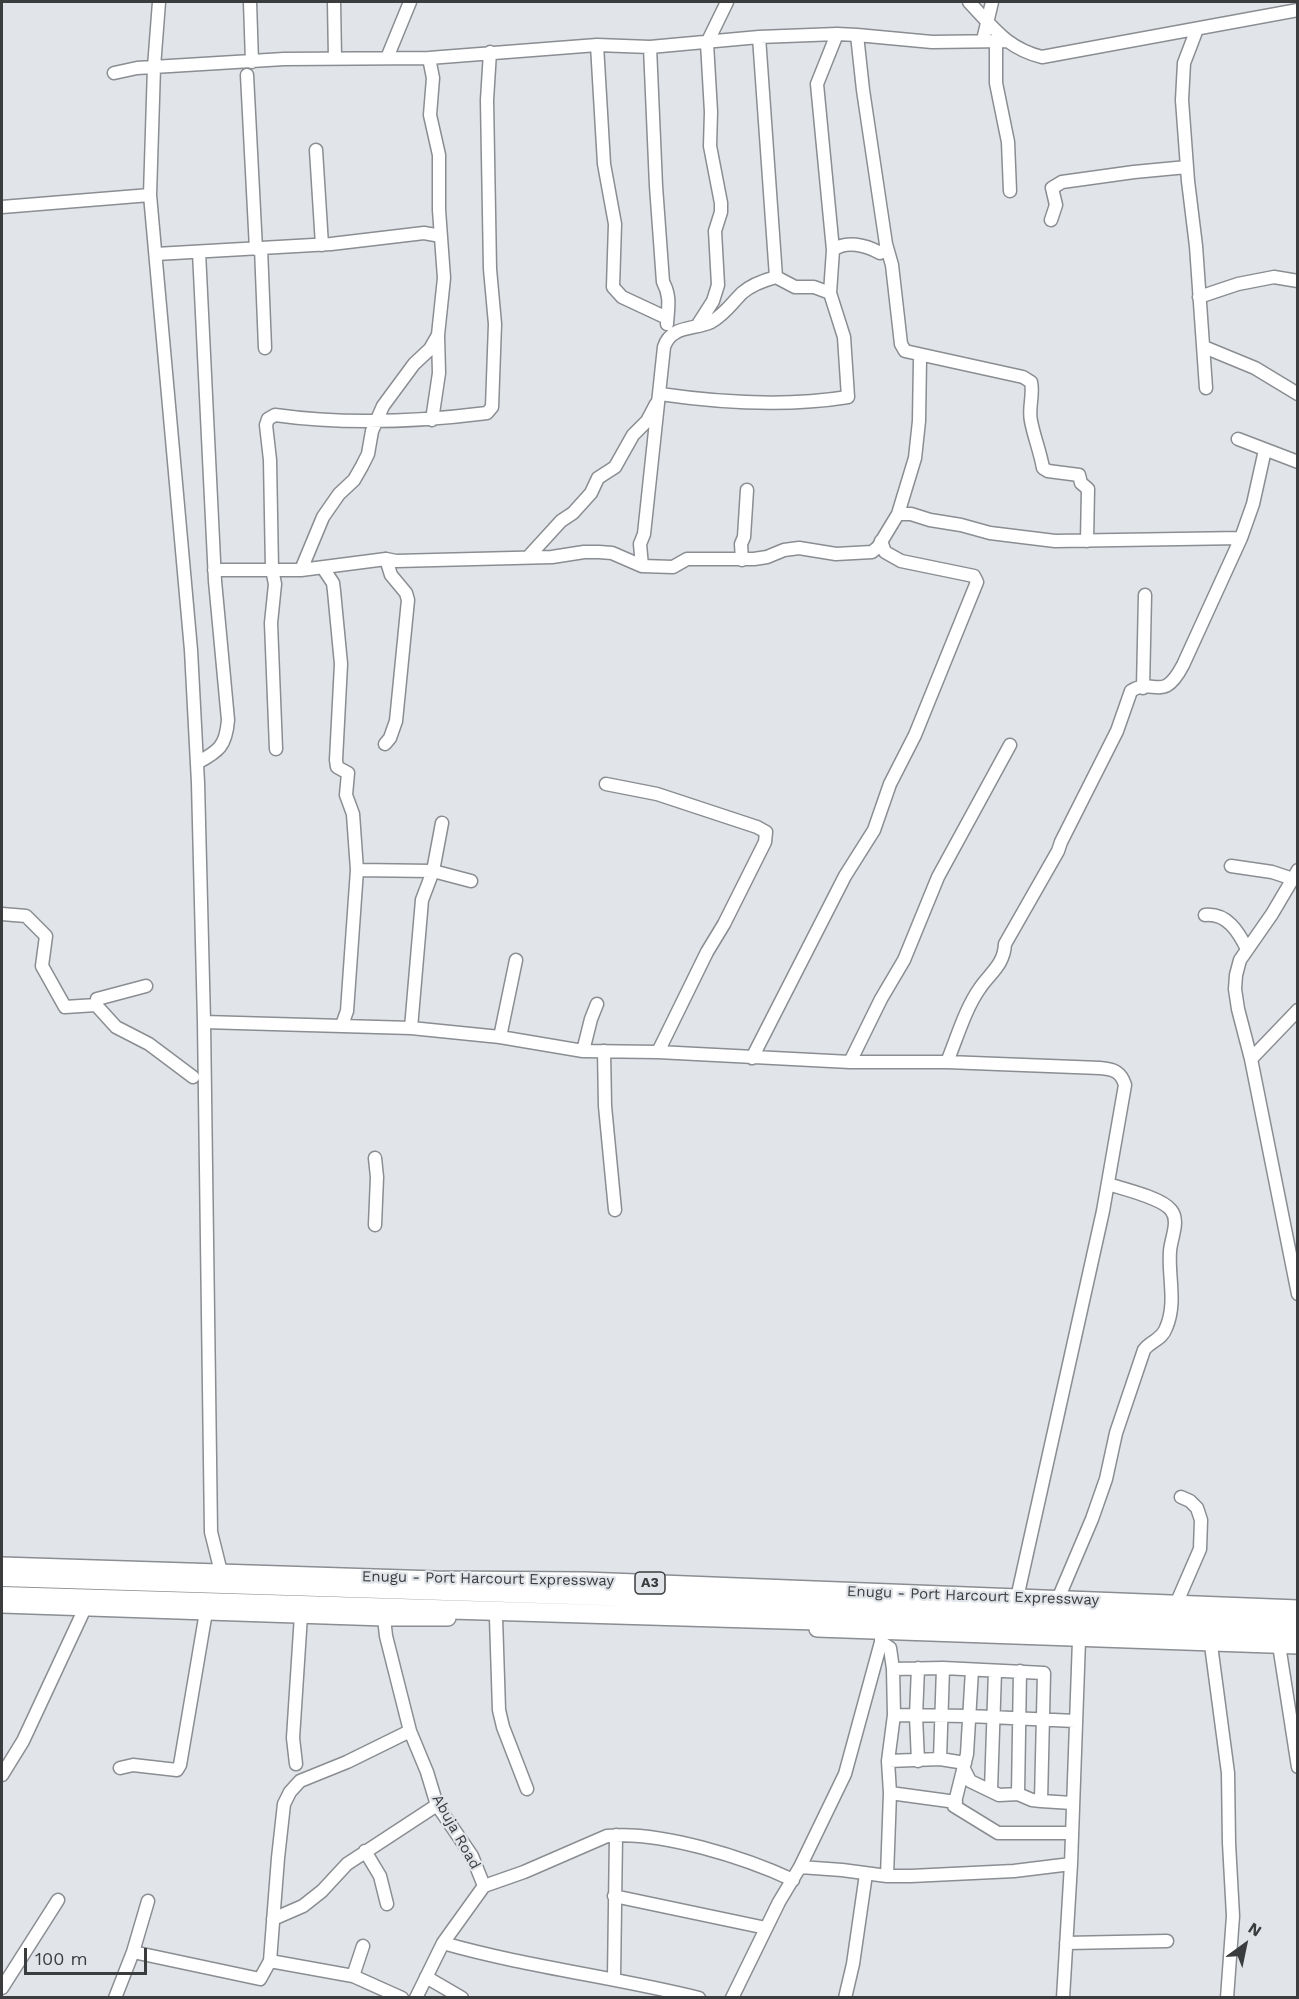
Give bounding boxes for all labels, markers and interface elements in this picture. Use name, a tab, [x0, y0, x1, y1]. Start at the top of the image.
street label: Enugu - Port Harcourt Expressway	[362, 1568, 614, 1590]
road number: A3	[635, 1572, 665, 1594]
street label: Enugu - Port Harcourt Expressway	[847, 1583, 1099, 1609]
street label: Abuja Road	[428, 1791, 484, 1873]
north arrow	[1215, 1915, 1275, 1975]
text: N	[1245, 1918, 1265, 1941]
scale bar	[27, 1936, 150, 1974]
text: 100 m	[35, 1948, 88, 1969]

